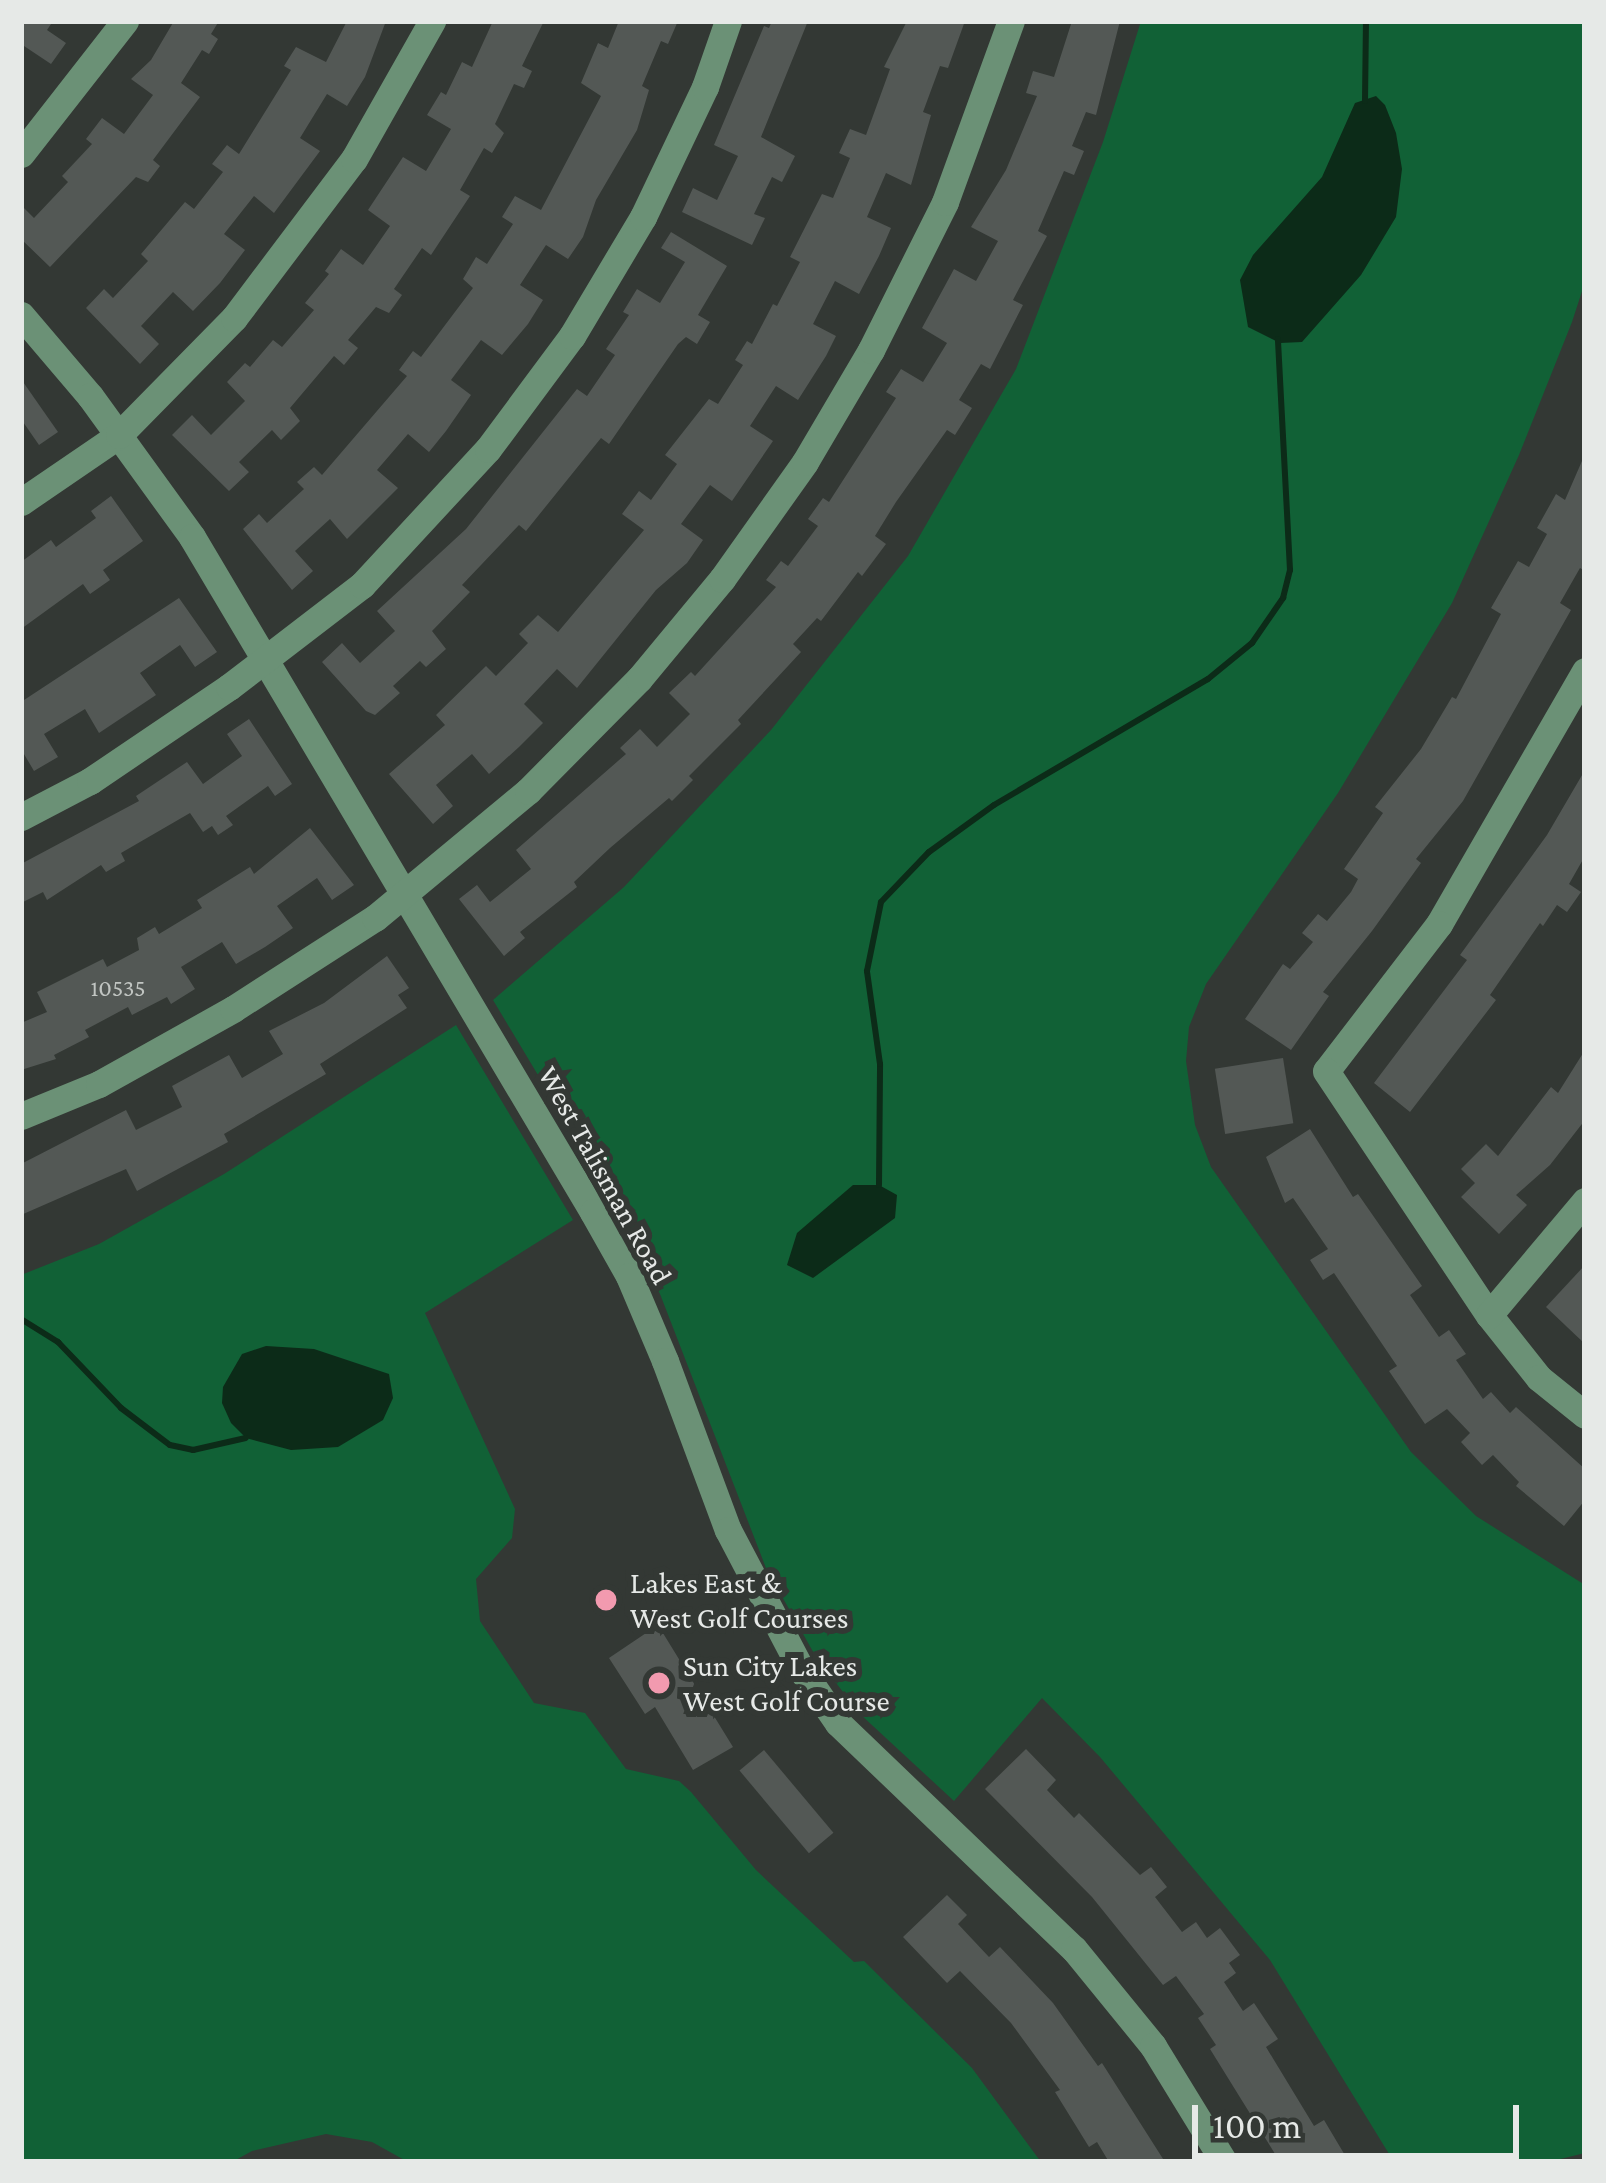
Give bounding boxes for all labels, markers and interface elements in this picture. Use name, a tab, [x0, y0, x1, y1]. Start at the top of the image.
house number: 10535	[90, 974, 146, 1002]
street label: West Talisman Road	[530, 1060, 680, 1290]
place label: Lakes East & West Golf Courses	[630, 1565, 849, 1636]
marker: Lakes East & West Golf Courses	[593, 1587, 619, 1613]
place label: Sun City Lakes West Golf Course	[683, 1648, 890, 1718]
marker: Sun City Lakes West Golf Course	[646, 1670, 672, 1696]
scale bar	[1198, 2081, 1525, 2155]
text: 100 m	[1213, 2106, 1301, 2146]

